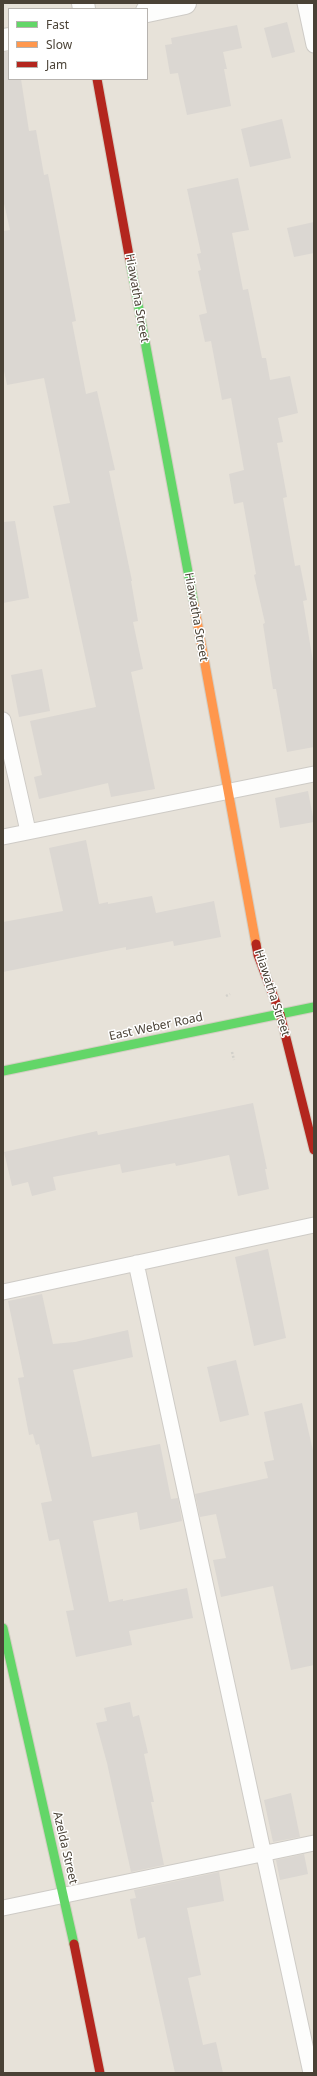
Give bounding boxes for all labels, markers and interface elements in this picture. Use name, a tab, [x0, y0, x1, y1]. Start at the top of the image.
legend	[8, 8, 148, 80]
text: Fast	[46, 16, 69, 33]
text: Slow	[46, 36, 72, 53]
text: Jam	[46, 56, 67, 73]
street label: Hiawatha Street	[122, 252, 152, 344]
street label: Hiawatha Street	[181, 571, 211, 663]
street label: Hiawatha Street	[251, 948, 293, 1038]
street label: East Weber Road	[108, 1010, 204, 1044]
street label: Azelda Street	[50, 1810, 80, 1886]

